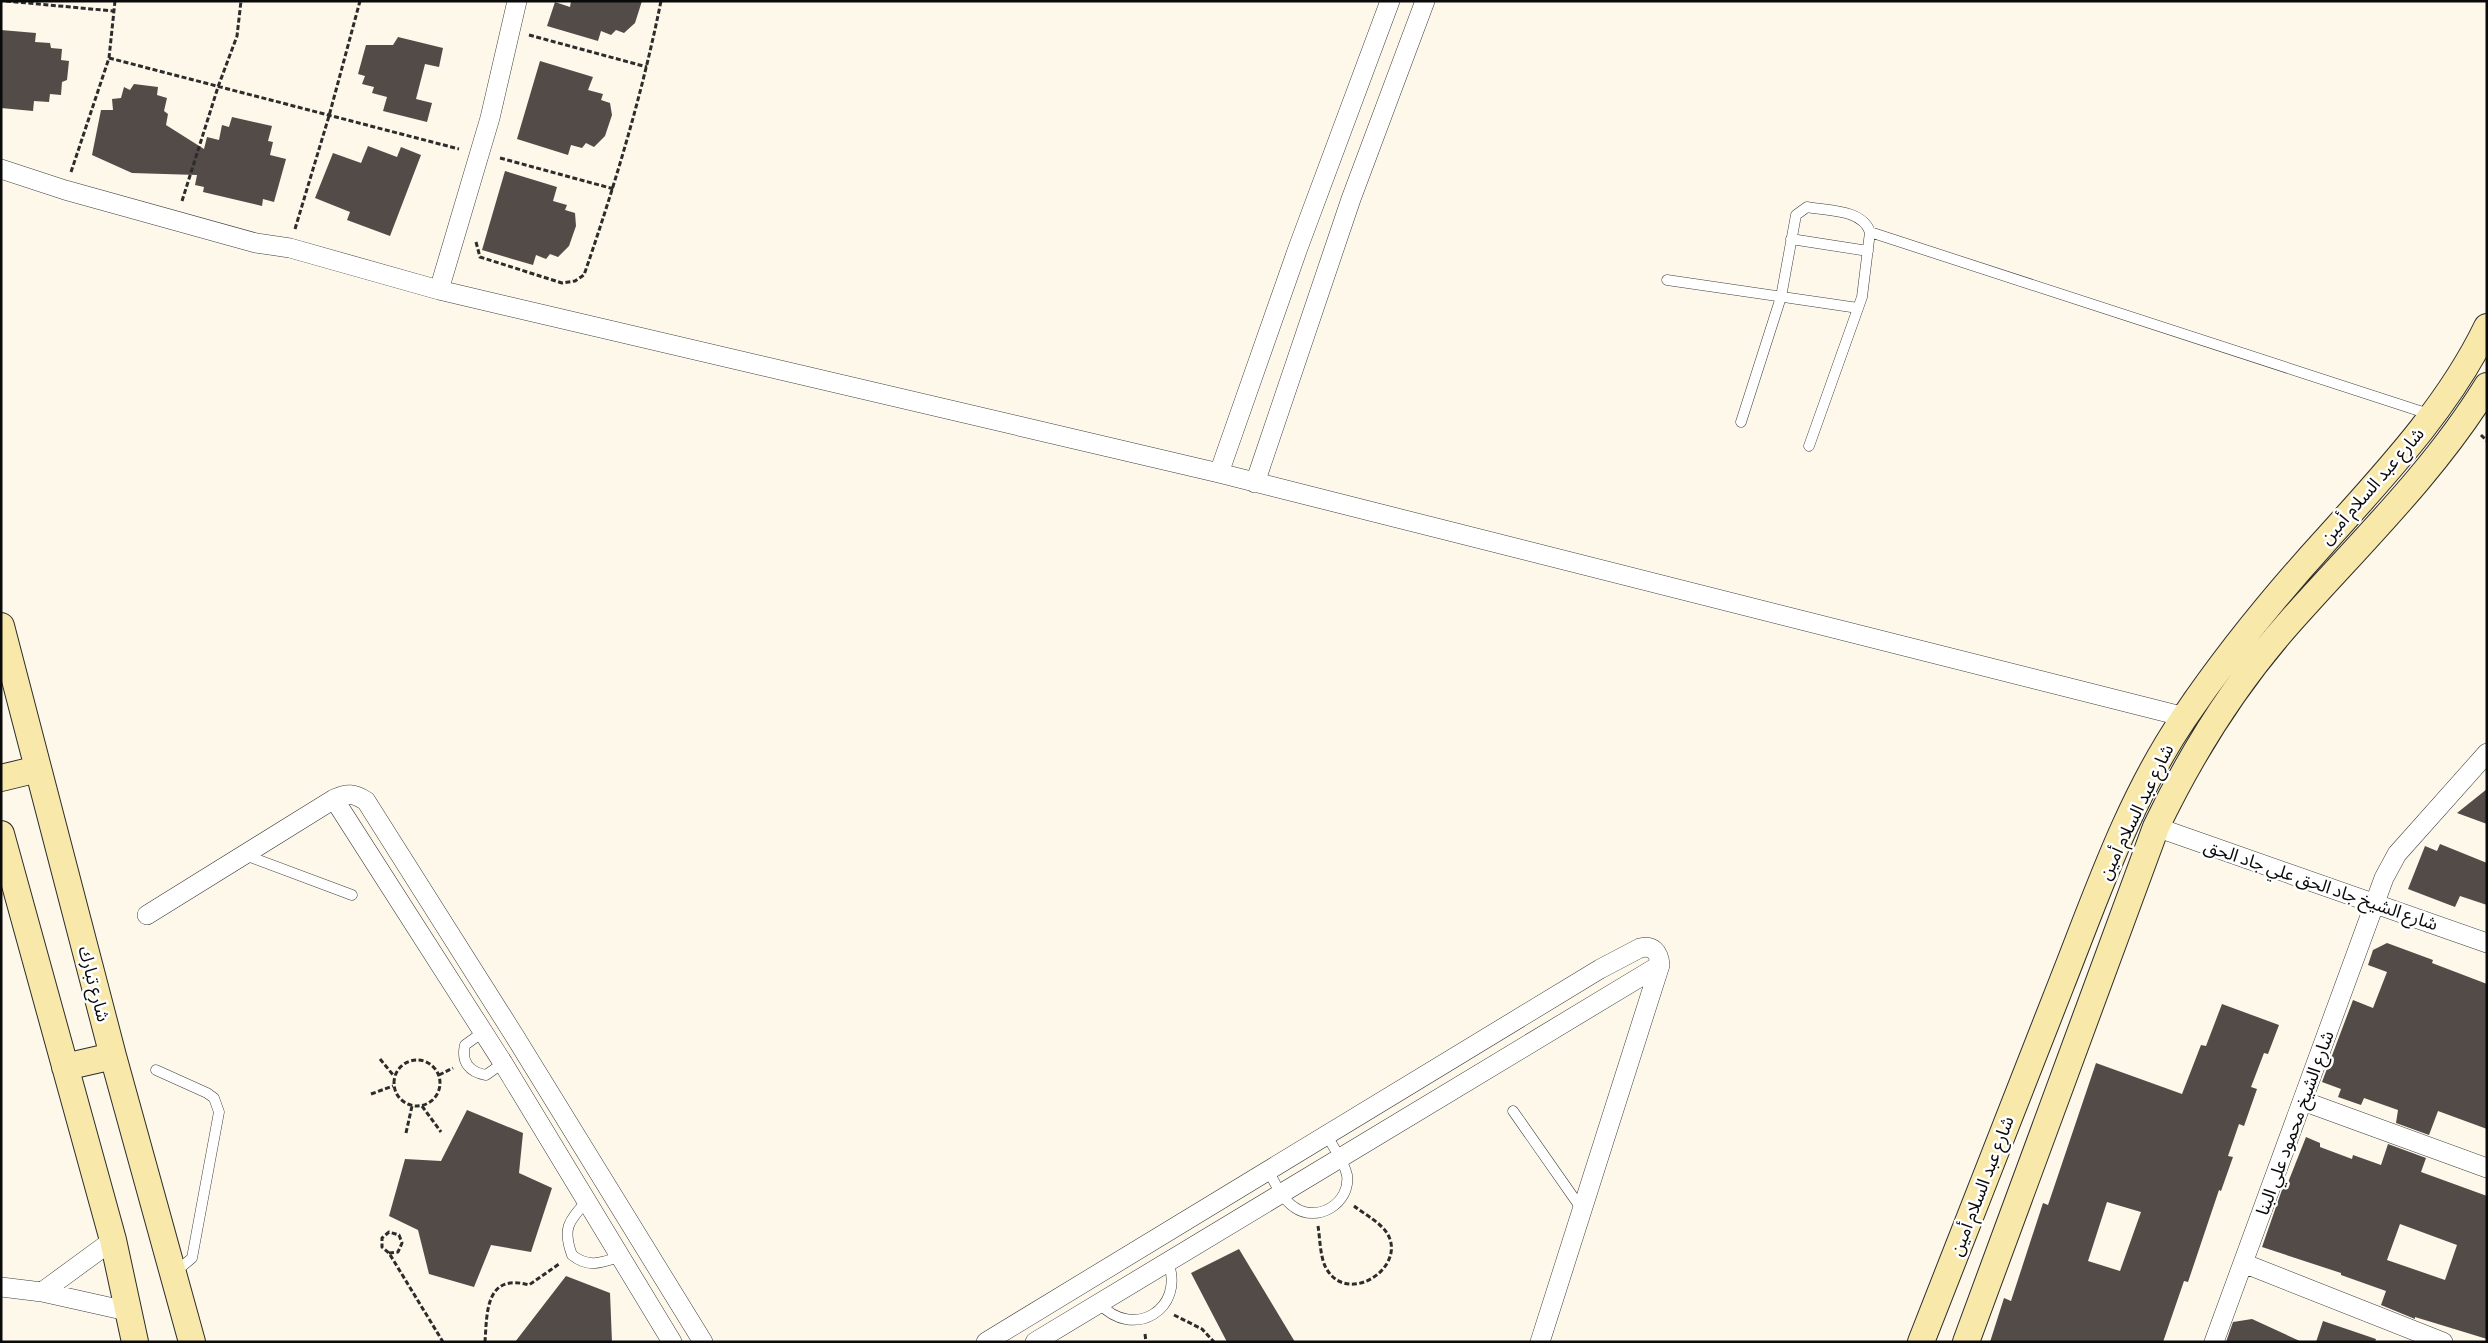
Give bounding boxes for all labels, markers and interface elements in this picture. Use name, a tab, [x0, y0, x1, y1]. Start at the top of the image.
street label: شارع عبد السلام أمين	[2315, 423, 2431, 551]
street label: شارع عبد السلام أمين	[2093, 741, 2181, 885]
street label: شارع الشيخ جاد الحق علي جاد الحق	[2200, 835, 2441, 938]
street label: شارع تبارك	[70, 944, 115, 1025]
street label: شارع الشيخ محمود علي البنا	[2251, 1028, 2341, 1219]
street label: شارع عبد السلام أمين	[1945, 1113, 2022, 1260]

